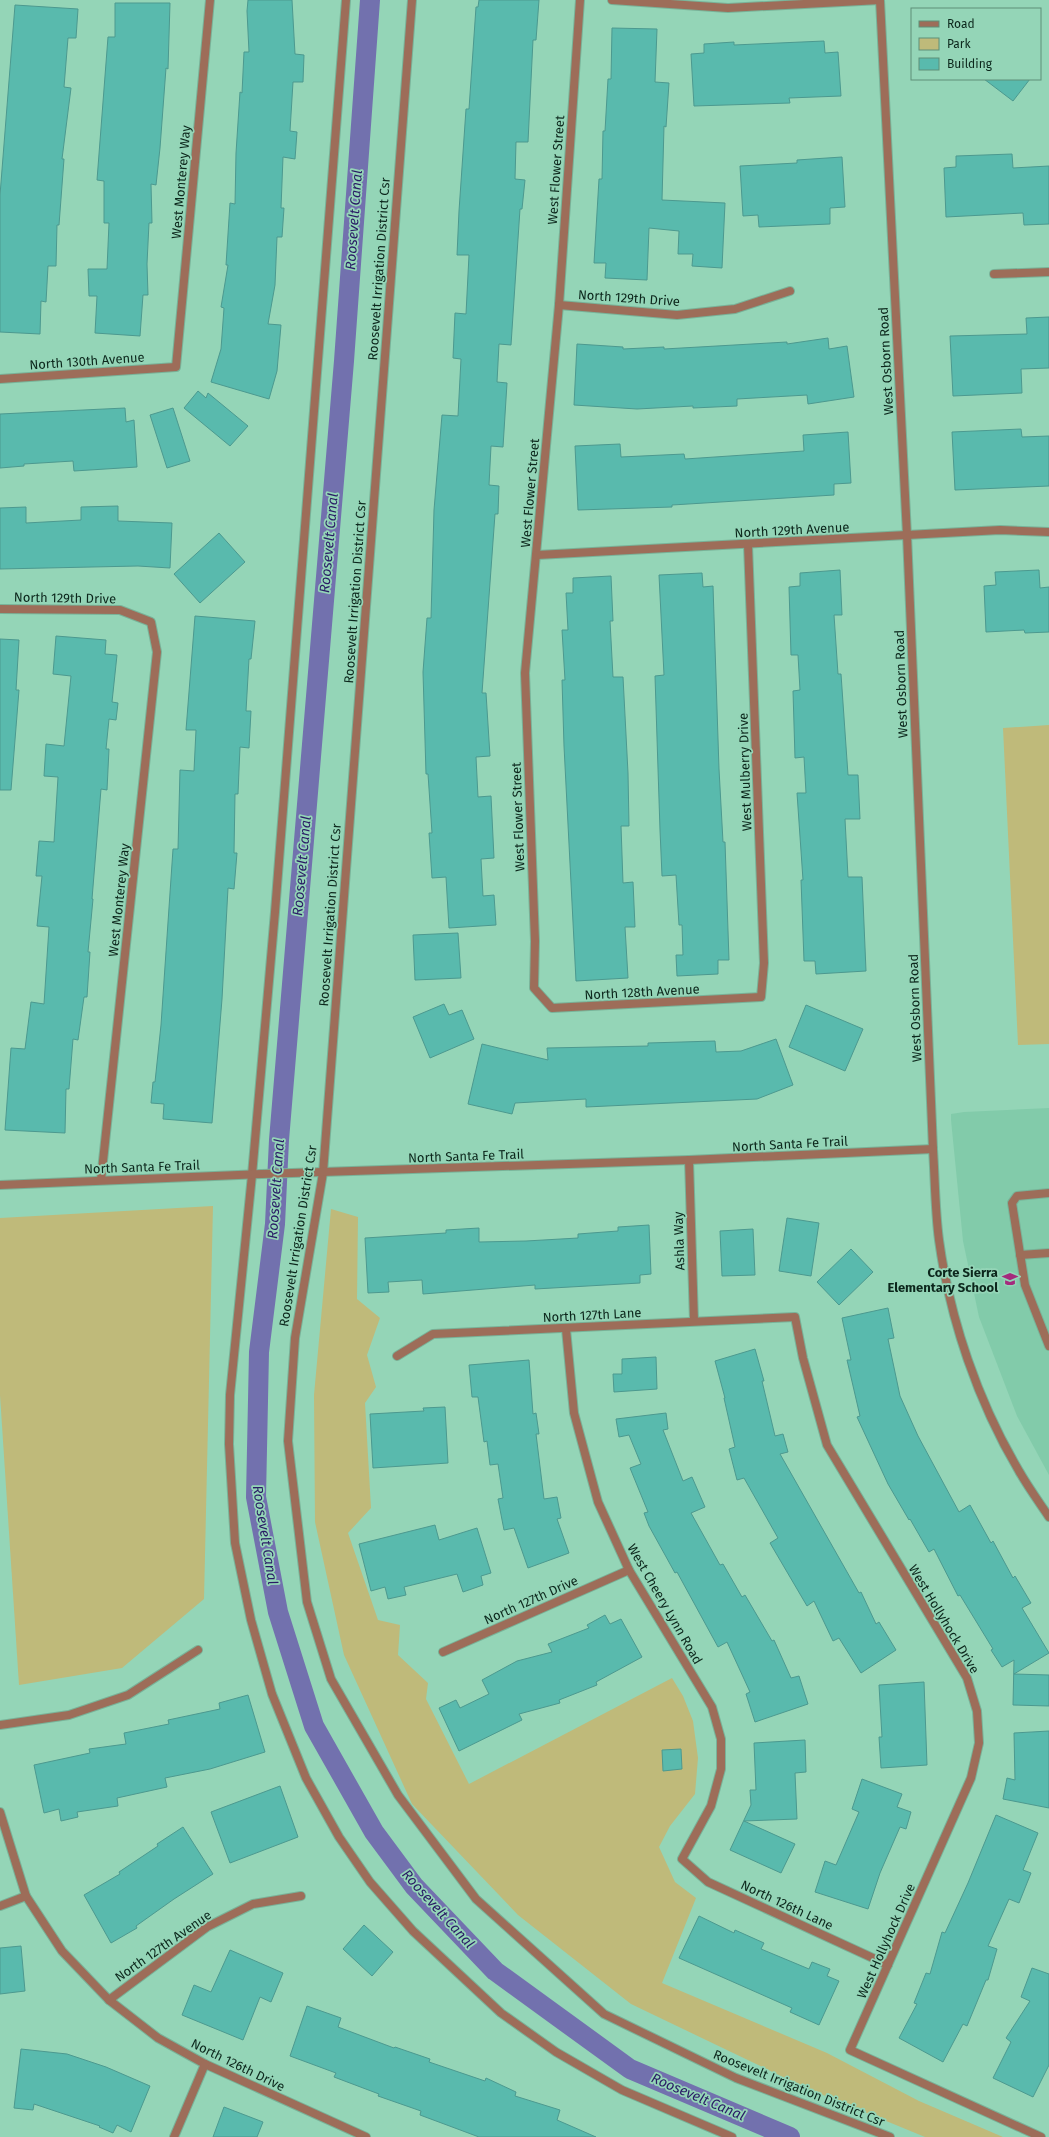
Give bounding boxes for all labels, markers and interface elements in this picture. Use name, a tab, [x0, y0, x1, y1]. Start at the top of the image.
legend	[911, 8, 1041, 80]
text: Road	[947, 17, 975, 31]
text: Park	[947, 37, 971, 51]
text: Building	[947, 57, 993, 71]
street label: West Flower Street	[545, 114, 567, 225]
street label: West Monterey Way	[169, 124, 193, 239]
water label: Roosevelt Canal	[342, 169, 366, 271]
street label: Roosevelt Irrigation District Csr	[365, 177, 393, 361]
street label: North 129th Drive	[577, 287, 681, 309]
street label: West Osborn Road	[876, 307, 896, 415]
street label: North 130th Avenue	[29, 349, 145, 373]
street label: West Flower Street	[518, 437, 542, 548]
water label: Roosevelt Canal	[316, 492, 342, 594]
street label: Roosevelt Irrigation District Csr	[341, 500, 369, 684]
street label: North 129th Avenue	[734, 520, 850, 540]
street label: North 129th Drive	[14, 590, 116, 606]
street label: West Osborn Road	[892, 630, 910, 738]
street label: West Mulberry Drive	[735, 712, 755, 832]
street label: West Flower Street	[509, 762, 527, 872]
water label: Roosevelt Canal	[289, 815, 315, 917]
street label: Roosevelt Irrigation District Csr	[316, 823, 344, 1007]
street label: West Monterey Way	[106, 842, 132, 957]
street label: West Osborn Road	[906, 954, 924, 1062]
street label: North 128th Avenue	[584, 981, 700, 1003]
street label: North Santa Fe Trail	[732, 1133, 849, 1155]
water label: Roosevelt Canal	[264, 1138, 288, 1240]
street label: Roosevelt Irrigation District Csr	[276, 1144, 320, 1328]
street label: North Santa Fe Trail	[408, 1146, 524, 1166]
street label: North Santa Fe Trail	[84, 1157, 200, 1177]
street label: Ashla Way	[670, 1211, 688, 1271]
place label: Corte Sierra Elementary School	[887, 1265, 998, 1295]
school or university icon: Corte Sierra Elementary School	[1001, 1270, 1019, 1288]
street label: North 127th Lane	[542, 1305, 642, 1325]
water label: Roosevelt Canal	[249, 1484, 281, 1586]
street label: West Cheery Lynn Road	[624, 1541, 706, 1667]
street label: West Hollyhock Drive	[906, 1562, 982, 1676]
street label: North 127th Drive	[482, 1573, 580, 1627]
water label: Roosevelt Canal	[398, 1866, 478, 1952]
street label: North 126th Lane	[738, 1877, 836, 1933]
street label: West Hollyhock Drive	[854, 1881, 918, 2001]
street label: North 127th Avenue	[112, 1907, 214, 1985]
street label: North 126th Drive	[189, 2036, 287, 2094]
street label: Roosevelt Irrigation District Csr	[711, 2047, 887, 2129]
water label: Roosevelt Canal	[649, 2070, 747, 2124]

